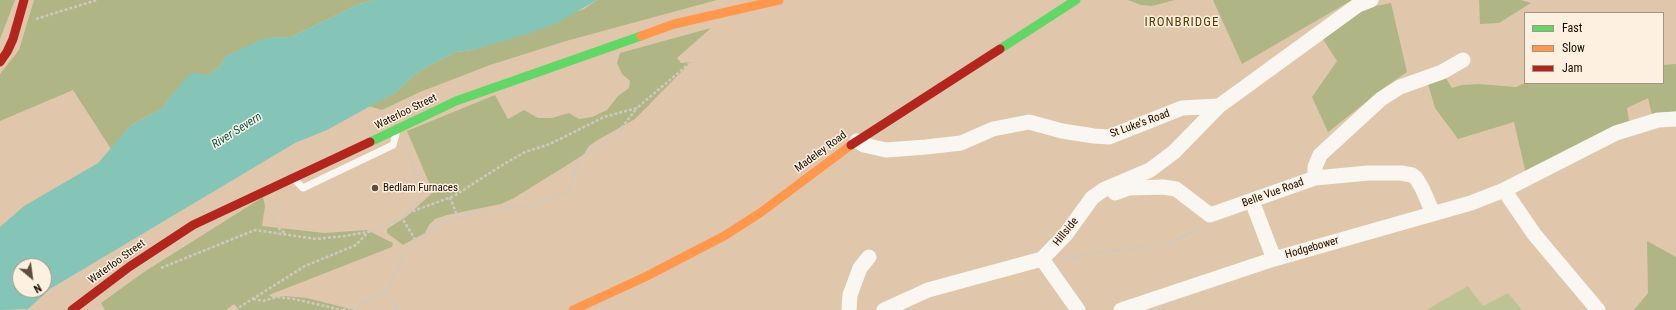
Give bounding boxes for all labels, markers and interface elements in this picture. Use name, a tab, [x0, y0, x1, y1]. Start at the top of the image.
legend	[1524, 12, 1664, 84]
district label: IRONBRIDGE	[1145, 15, 1219, 31]
text: Fast	[1562, 21, 1582, 35]
text: Slow	[1562, 41, 1585, 55]
text: Jam	[1562, 61, 1583, 75]
street label: Waterloo Street	[373, 91, 439, 133]
street label: St Luke's Road	[1108, 107, 1172, 141]
water label: River Severn	[209, 110, 265, 152]
street label: Madeley Road	[792, 129, 850, 175]
street label: Belle Vue Road	[1240, 176, 1306, 210]
place label: Bedlam Furnaces	[383, 181, 458, 195]
marker: Bedlam Furnaces	[370, 183, 380, 193]
street label: Hillside	[1051, 215, 1081, 249]
street label: Hodgebower	[1284, 234, 1340, 262]
street label: Waterloo Street	[86, 237, 148, 287]
north arrow	[12, 258, 52, 298]
text: N	[31, 281, 44, 295]

